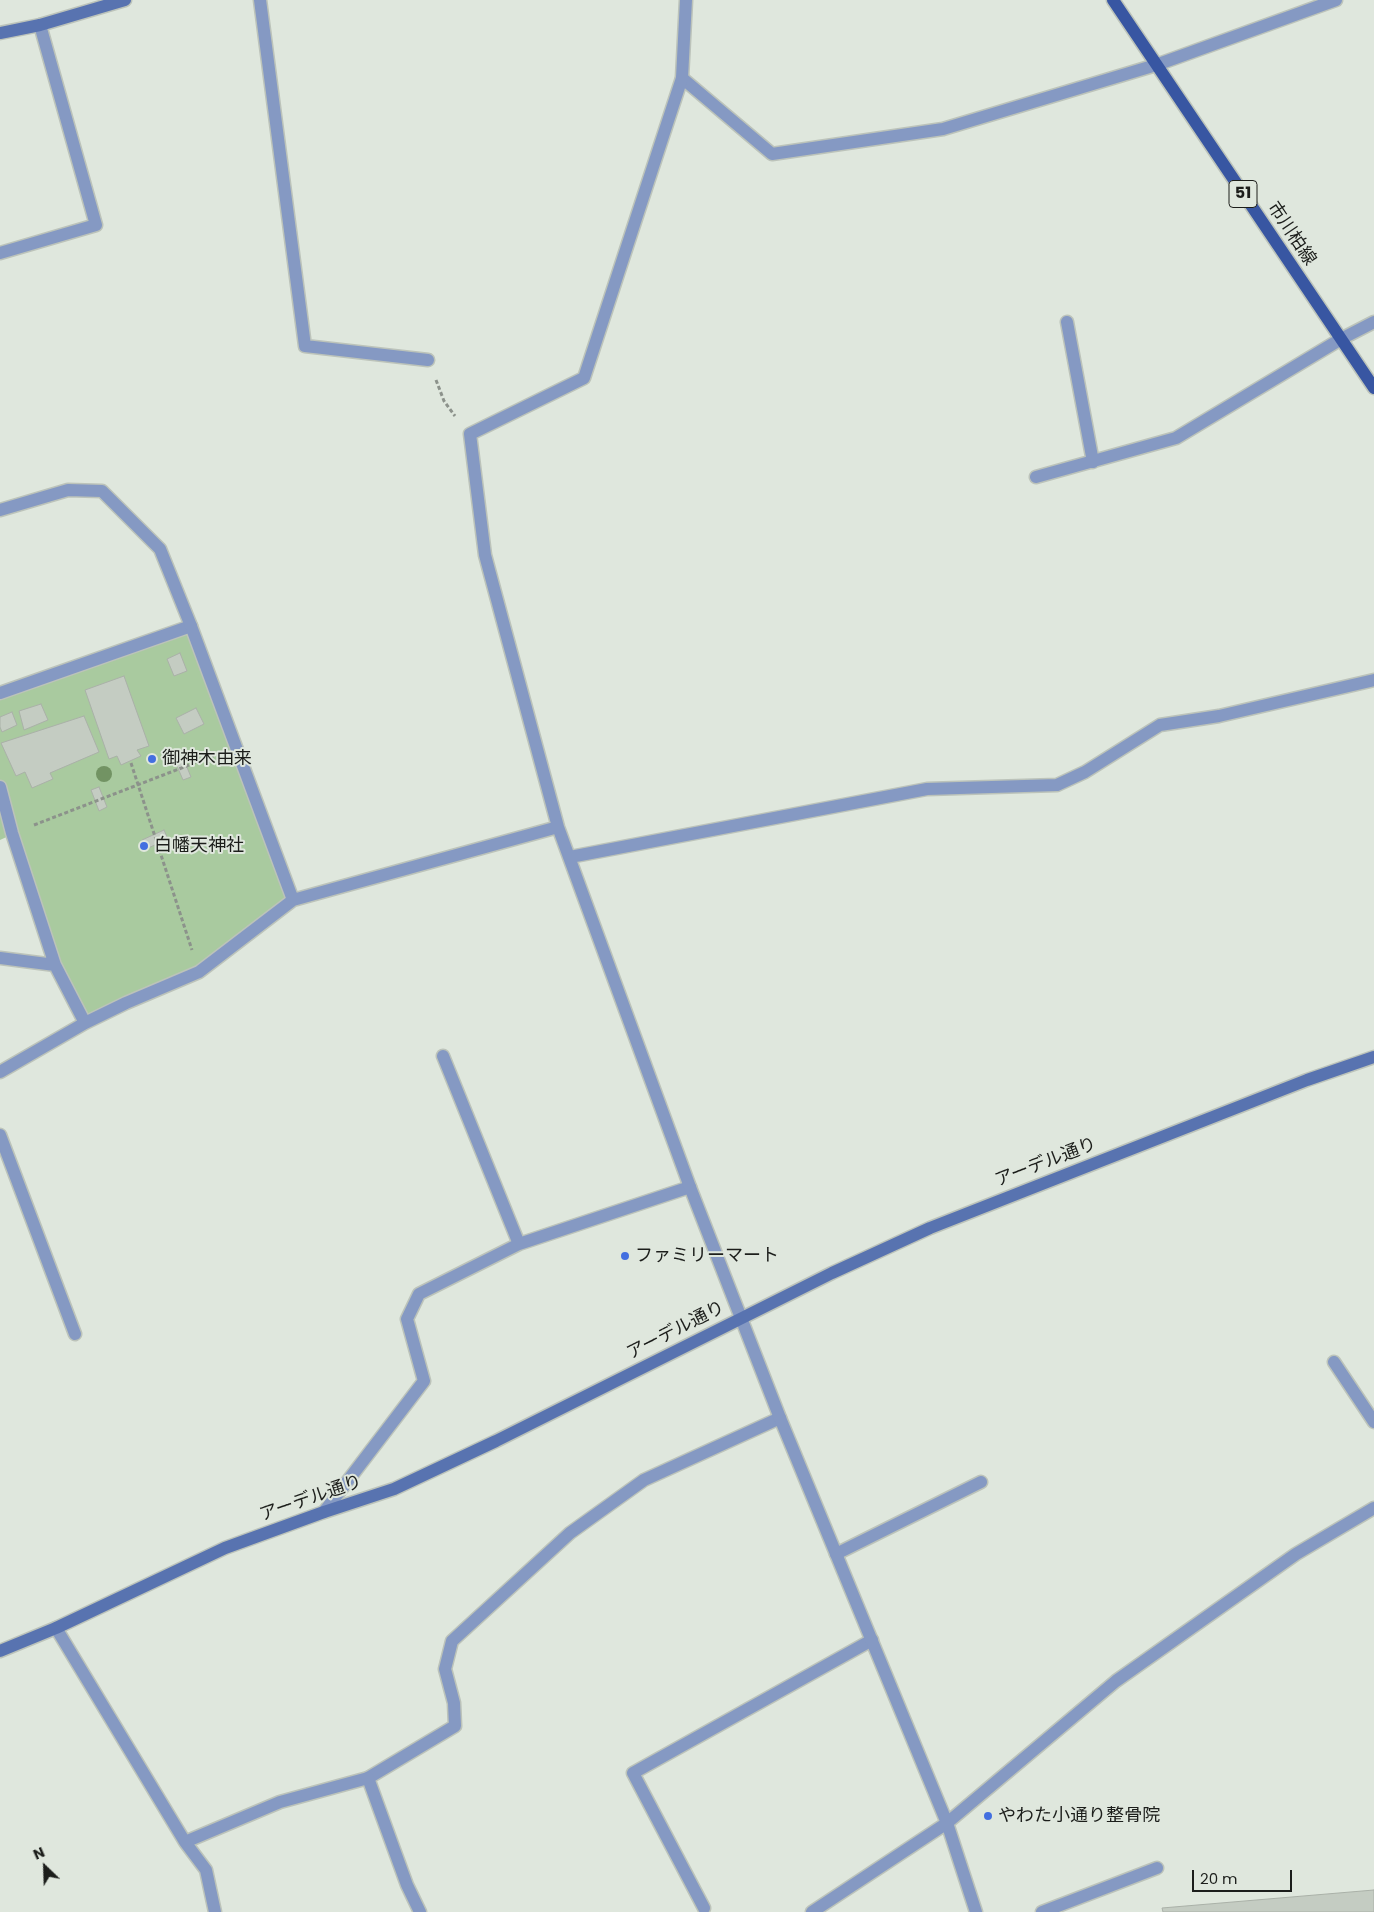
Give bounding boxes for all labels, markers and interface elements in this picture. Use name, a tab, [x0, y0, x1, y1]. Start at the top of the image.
road number: 51	[1229, 180, 1257, 208]
street label: 市川柏線	[1262, 198, 1320, 270]
place label: 御神木由来	[162, 748, 252, 770]
marker: 御神木由来	[146, 753, 158, 765]
place label: 白幡天神社	[154, 835, 244, 857]
marker: 白幡天神社	[138, 840, 150, 852]
street label: アーデル通り	[992, 1134, 1100, 1192]
place label: ファミリーマート	[635, 1245, 779, 1267]
marker: ファミリーマート	[619, 1250, 631, 1262]
street label: アーデル通り	[623, 1297, 729, 1365]
street label: アーデル通り	[257, 1471, 365, 1527]
place label: やわた小通り整骨院	[998, 1805, 1160, 1827]
marker: やわた小通り整骨院	[982, 1810, 994, 1822]
north arrow	[20, 1842, 70, 1892]
text: N	[30, 1842, 48, 1865]
scale bar	[1194, 1860, 1294, 1892]
text: 20 m	[1200, 1868, 1238, 1889]

